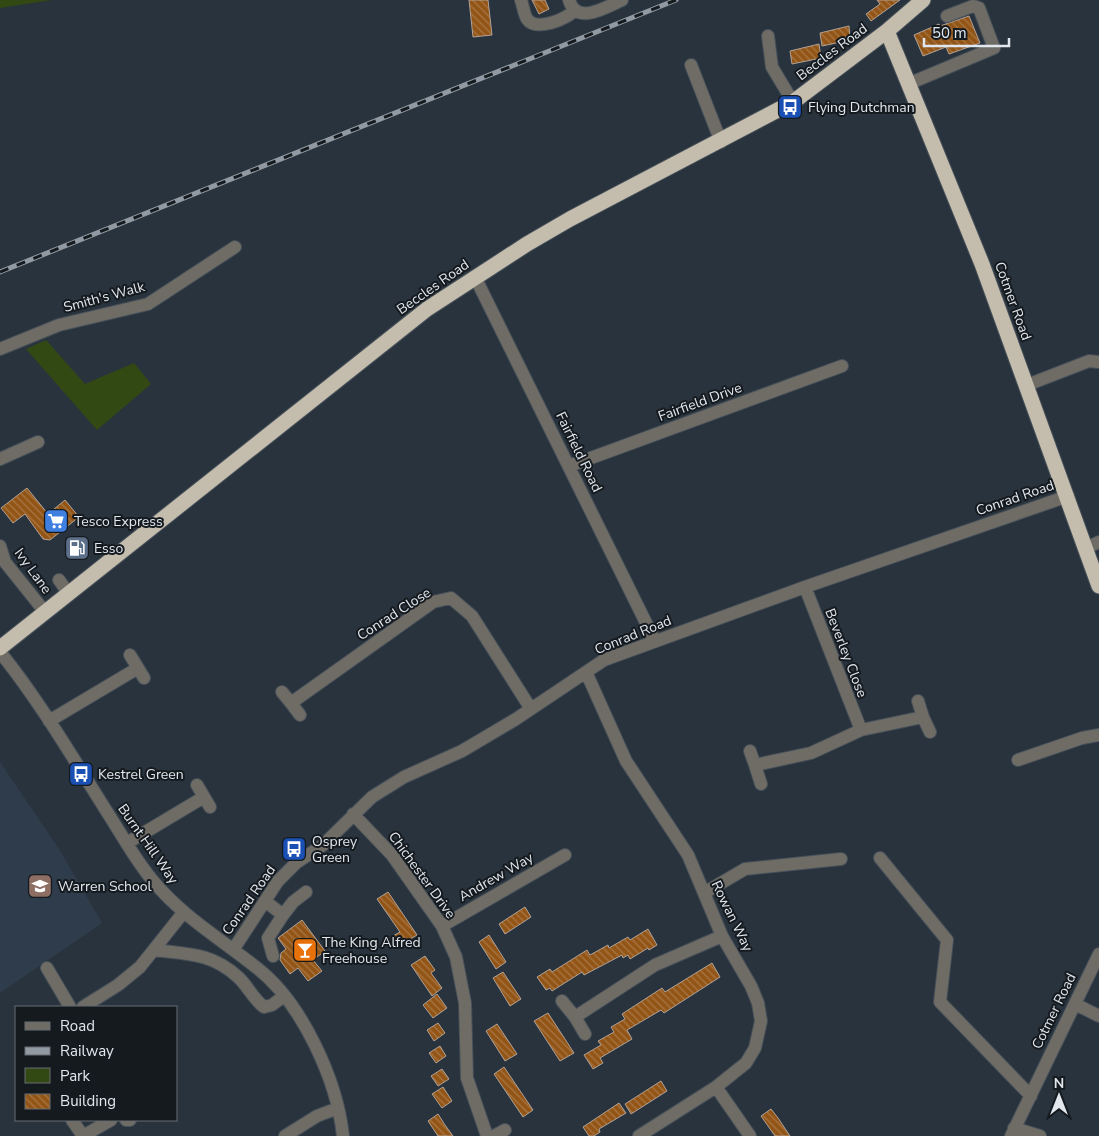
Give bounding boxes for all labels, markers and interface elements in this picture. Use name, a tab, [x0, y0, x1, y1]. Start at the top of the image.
scale bar	[924, 15, 1009, 47]
street label: Beccles Road	[793, 19, 871, 85]
text: 50 m	[932, 23, 967, 43]
bus stop icon: Flying Dutchman	[777, 94, 803, 120]
place label: Flying Dutchman	[808, 98, 915, 117]
street label: Beccles Road	[393, 255, 473, 319]
street label: Cotmer Road	[990, 259, 1036, 343]
street label: Smith's Walk	[61, 277, 148, 317]
street label: Fairfield Drive	[656, 378, 744, 426]
street label: Fairfield Road	[551, 409, 607, 495]
street label: Conrad Road	[973, 476, 1057, 520]
supermarket icon: Tesco Express	[43, 508, 69, 534]
place label: Tesco Express	[74, 512, 163, 531]
fuel station icon: Esso	[64, 535, 90, 561]
place label: Esso	[94, 539, 124, 558]
street label: Ivy Lane	[10, 544, 56, 598]
street label: Conrad Close	[353, 583, 435, 645]
street label: Beverley Close	[820, 606, 872, 700]
street label: Conrad Road	[592, 611, 674, 659]
bus stop icon: Kestrel Green	[68, 761, 94, 787]
place label: Kestrel Green	[98, 765, 184, 784]
street label: Burnt Hill Way	[113, 800, 183, 888]
street label: Chichester Drive	[384, 828, 460, 922]
place label: Osprey Green	[312, 832, 358, 867]
bus stop icon: Osprey Green	[281, 836, 307, 862]
street label: Andrew Way	[455, 848, 537, 906]
street label: Conrad Road	[218, 861, 280, 939]
school or university icon: Warren School	[27, 873, 53, 899]
place label: Warren School	[58, 877, 153, 896]
street label: Rowan Way	[707, 877, 758, 955]
place label: The King Alfred Freehouse	[322, 933, 421, 968]
bar icon: The King Alfred Freehouse	[292, 937, 318, 963]
street label: Cotmer Road	[1027, 970, 1081, 1052]
legend	[15, 1006, 178, 1121]
text: Road	[60, 1016, 95, 1036]
text: Railway	[60, 1041, 114, 1061]
text: Park	[60, 1066, 90, 1086]
north arrow	[1034, 1071, 1084, 1121]
text: N	[1054, 1074, 1064, 1093]
text: Building	[60, 1091, 116, 1111]

